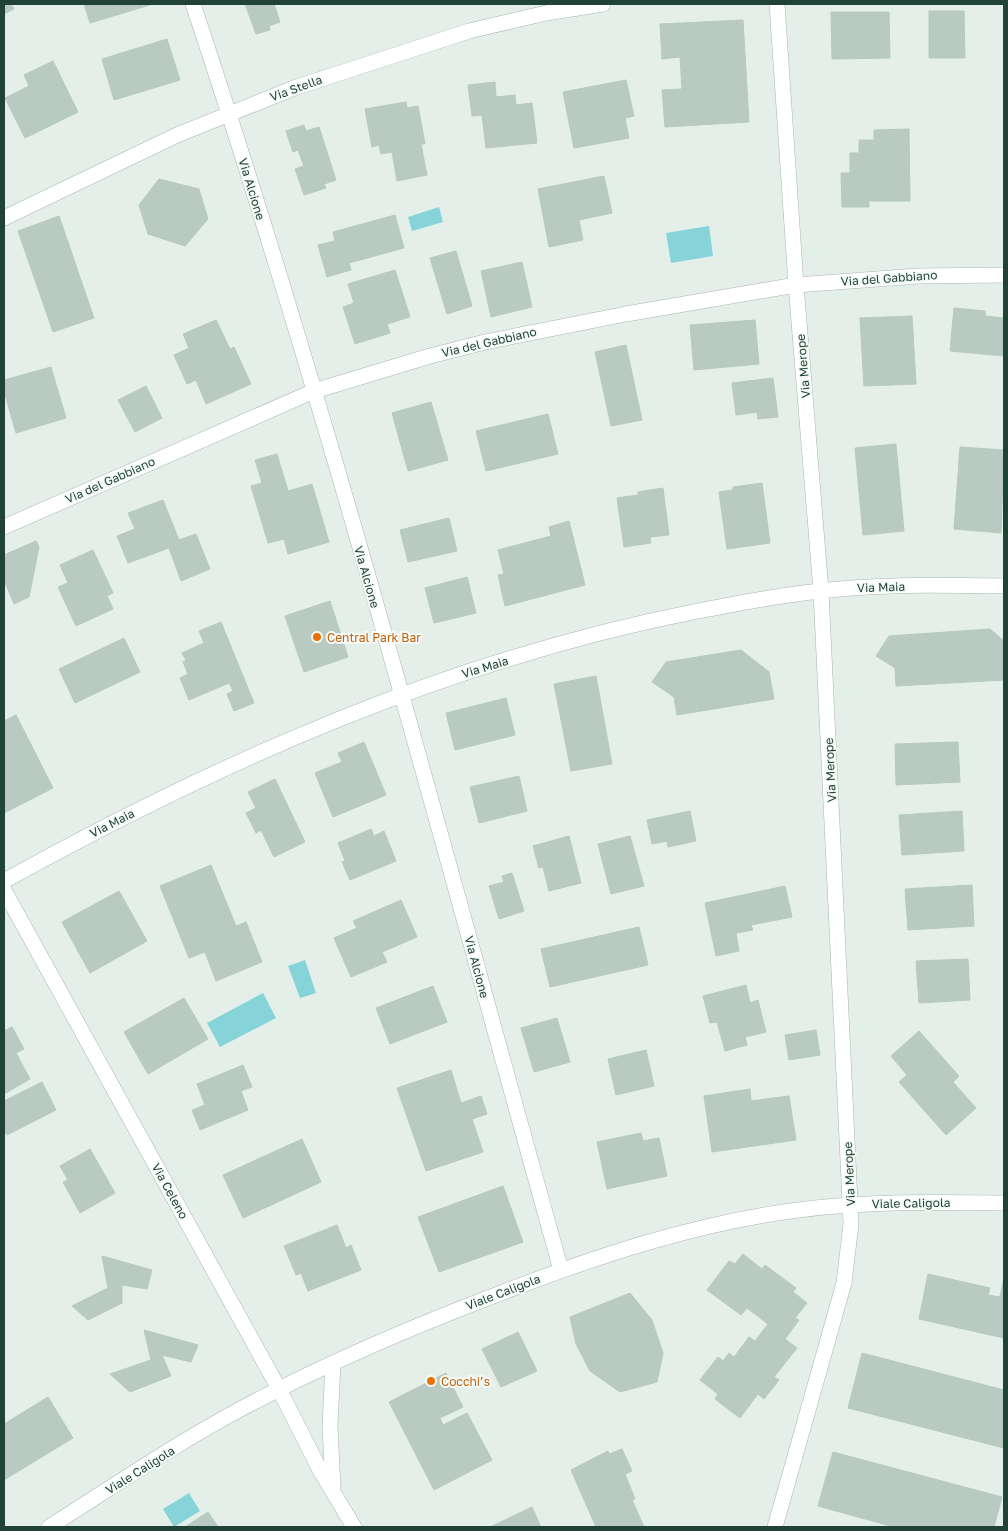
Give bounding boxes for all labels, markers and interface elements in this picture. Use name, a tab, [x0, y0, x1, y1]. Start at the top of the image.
street label: Via Stella	[268, 72, 324, 104]
street label: Via Alcione	[235, 156, 269, 222]
street label: Via del Gabbiano	[840, 267, 938, 289]
street label: Via del Gabbiano	[440, 324, 538, 360]
street label: Via Merope	[793, 333, 813, 399]
street label: Via del Gabbiano	[63, 453, 157, 507]
street label: Via Alcione	[351, 544, 383, 610]
street label: Via Maia	[857, 579, 905, 595]
place label: Central Park Bar	[327, 630, 421, 645]
marker: Central Park Bar	[311, 631, 323, 643]
street label: Via Maia	[460, 653, 510, 681]
street label: Via Merope	[821, 737, 839, 803]
street label: Via Maia	[87, 805, 137, 841]
street label: Via Alcione	[461, 934, 493, 1000]
street label: Via Merope	[840, 1141, 858, 1207]
street label: Via Celeno	[149, 1161, 191, 1221]
street label: Viale Caligola	[871, 1195, 951, 1211]
street label: Viale Caligola	[463, 1271, 543, 1313]
place label: Cocchi’s	[441, 1374, 490, 1389]
marker: Cocchi’s	[425, 1375, 437, 1387]
street label: Viale Caligola	[103, 1443, 177, 1497]

